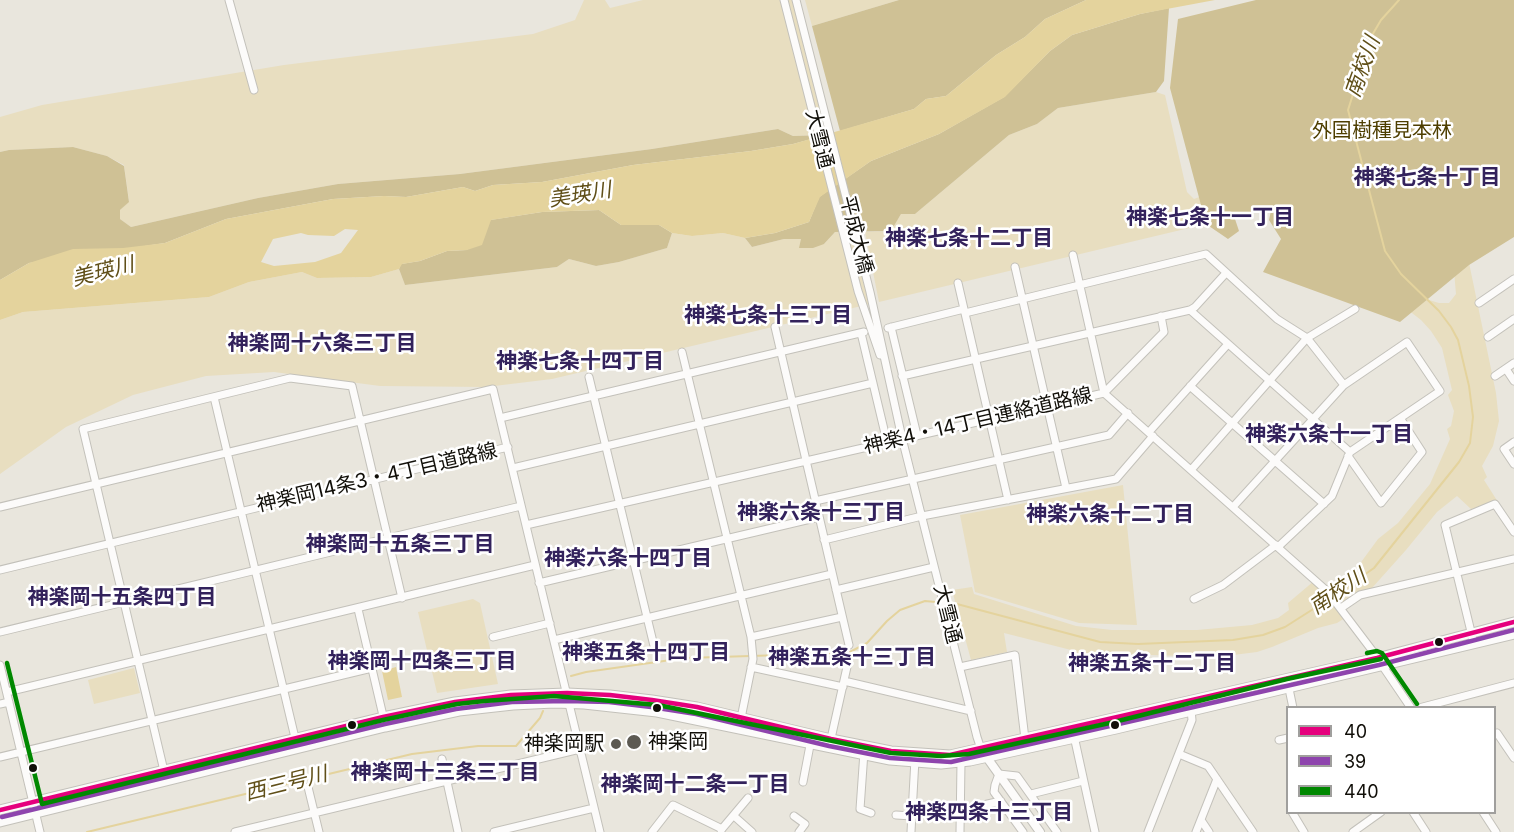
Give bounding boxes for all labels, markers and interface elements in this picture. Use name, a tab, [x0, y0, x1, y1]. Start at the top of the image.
water label: 南校川	[1340, 33, 1386, 101]
street label: 大雪通	[800, 107, 838, 171]
park label: 外国樹種見本林	[1312, 119, 1452, 143]
district label: 神楽七条十丁目	[1354, 165, 1500, 191]
water label: 美瑛川	[547, 178, 613, 212]
street label: 平成大橋	[835, 193, 877, 277]
district label: 神楽七条十一丁目	[1126, 205, 1294, 231]
district label: 神楽七条十二丁目	[885, 226, 1053, 252]
water label: 美瑛川	[69, 252, 137, 292]
district label: 神楽七条十三丁目	[684, 303, 852, 329]
district label: 神楽岡十六条三丁目	[228, 331, 416, 357]
district label: 神楽七条十四丁目	[496, 349, 664, 375]
street label: 神楽4・14丁目連絡道路線	[861, 383, 1095, 459]
district label: 神楽六条十一丁目	[1245, 422, 1413, 448]
street label: 神楽岡14条3・4丁目道路線	[254, 439, 500, 517]
district label: 神楽六条十三丁目	[737, 500, 905, 526]
district label: 神楽六条十二丁目	[1026, 502, 1194, 528]
district label: 神楽岡十五条三丁目	[306, 532, 494, 558]
district label: 神楽六条十四丁目	[544, 546, 712, 572]
water label: 南校川	[1305, 564, 1371, 620]
street label: 大雪通	[928, 582, 966, 646]
district label: 神楽岡十五条四丁目	[28, 585, 216, 611]
unlabelled marker	[1433, 636, 1445, 648]
district label: 神楽五条十四丁目	[562, 640, 730, 666]
district label: 神楽五条十三丁目	[768, 645, 936, 671]
district label: 神楽岡十四条三丁目	[328, 649, 516, 675]
district label: 神楽五条十二丁目	[1068, 651, 1236, 677]
unlabelled marker	[651, 702, 663, 714]
legend	[1286, 706, 1496, 814]
unlabelled marker	[346, 719, 358, 731]
unlabelled marker	[1109, 719, 1121, 731]
text: 40	[1344, 721, 1367, 742]
place label: 神楽岡	[648, 730, 708, 754]
place label: 神楽岡駅	[524, 732, 604, 756]
marker: 神楽岡	[625, 733, 643, 751]
marker: 神楽岡駅	[609, 737, 623, 751]
text: 39	[1344, 751, 1366, 772]
district label: 神楽岡十三条三丁目	[351, 760, 539, 786]
unlabelled marker	[27, 762, 39, 774]
water label: 西三号川	[242, 762, 330, 806]
district label: 神楽岡十二条一丁目	[601, 772, 789, 798]
text: 440	[1344, 781, 1379, 802]
district label: 神楽四条十三丁目	[905, 800, 1073, 826]

